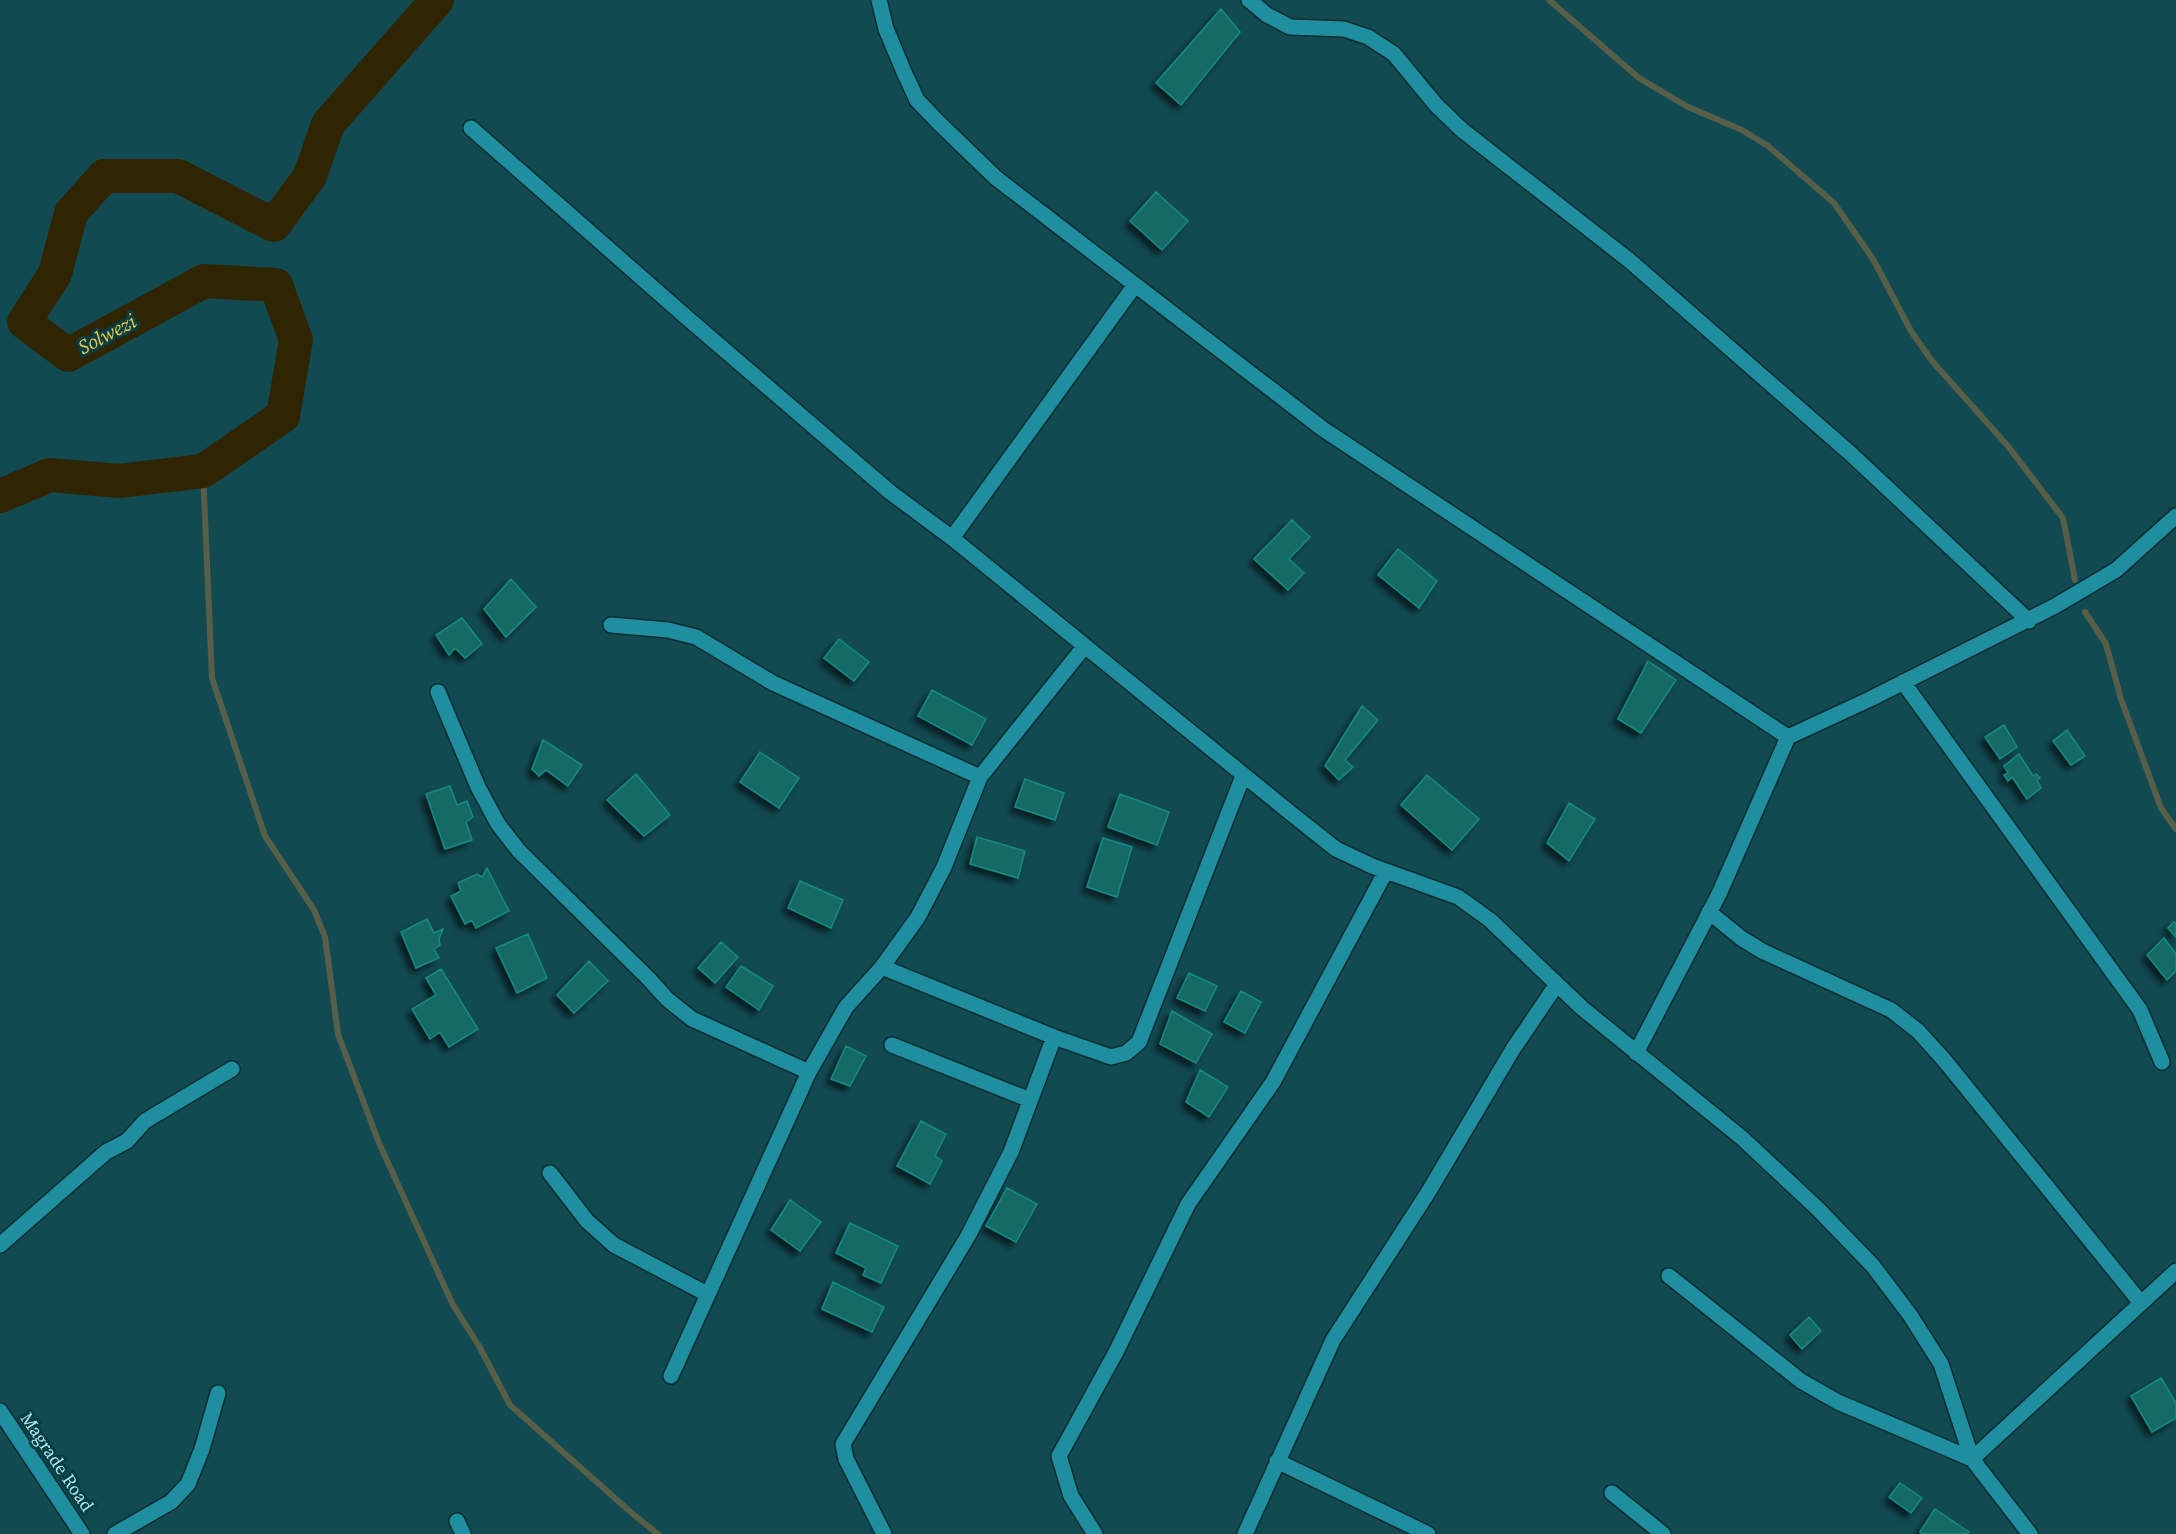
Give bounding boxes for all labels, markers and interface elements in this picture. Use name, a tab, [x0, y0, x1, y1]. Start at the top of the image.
water label: Solwezi	[73, 307, 141, 361]
street label: Magrade Road	[15, 1407, 100, 1516]

